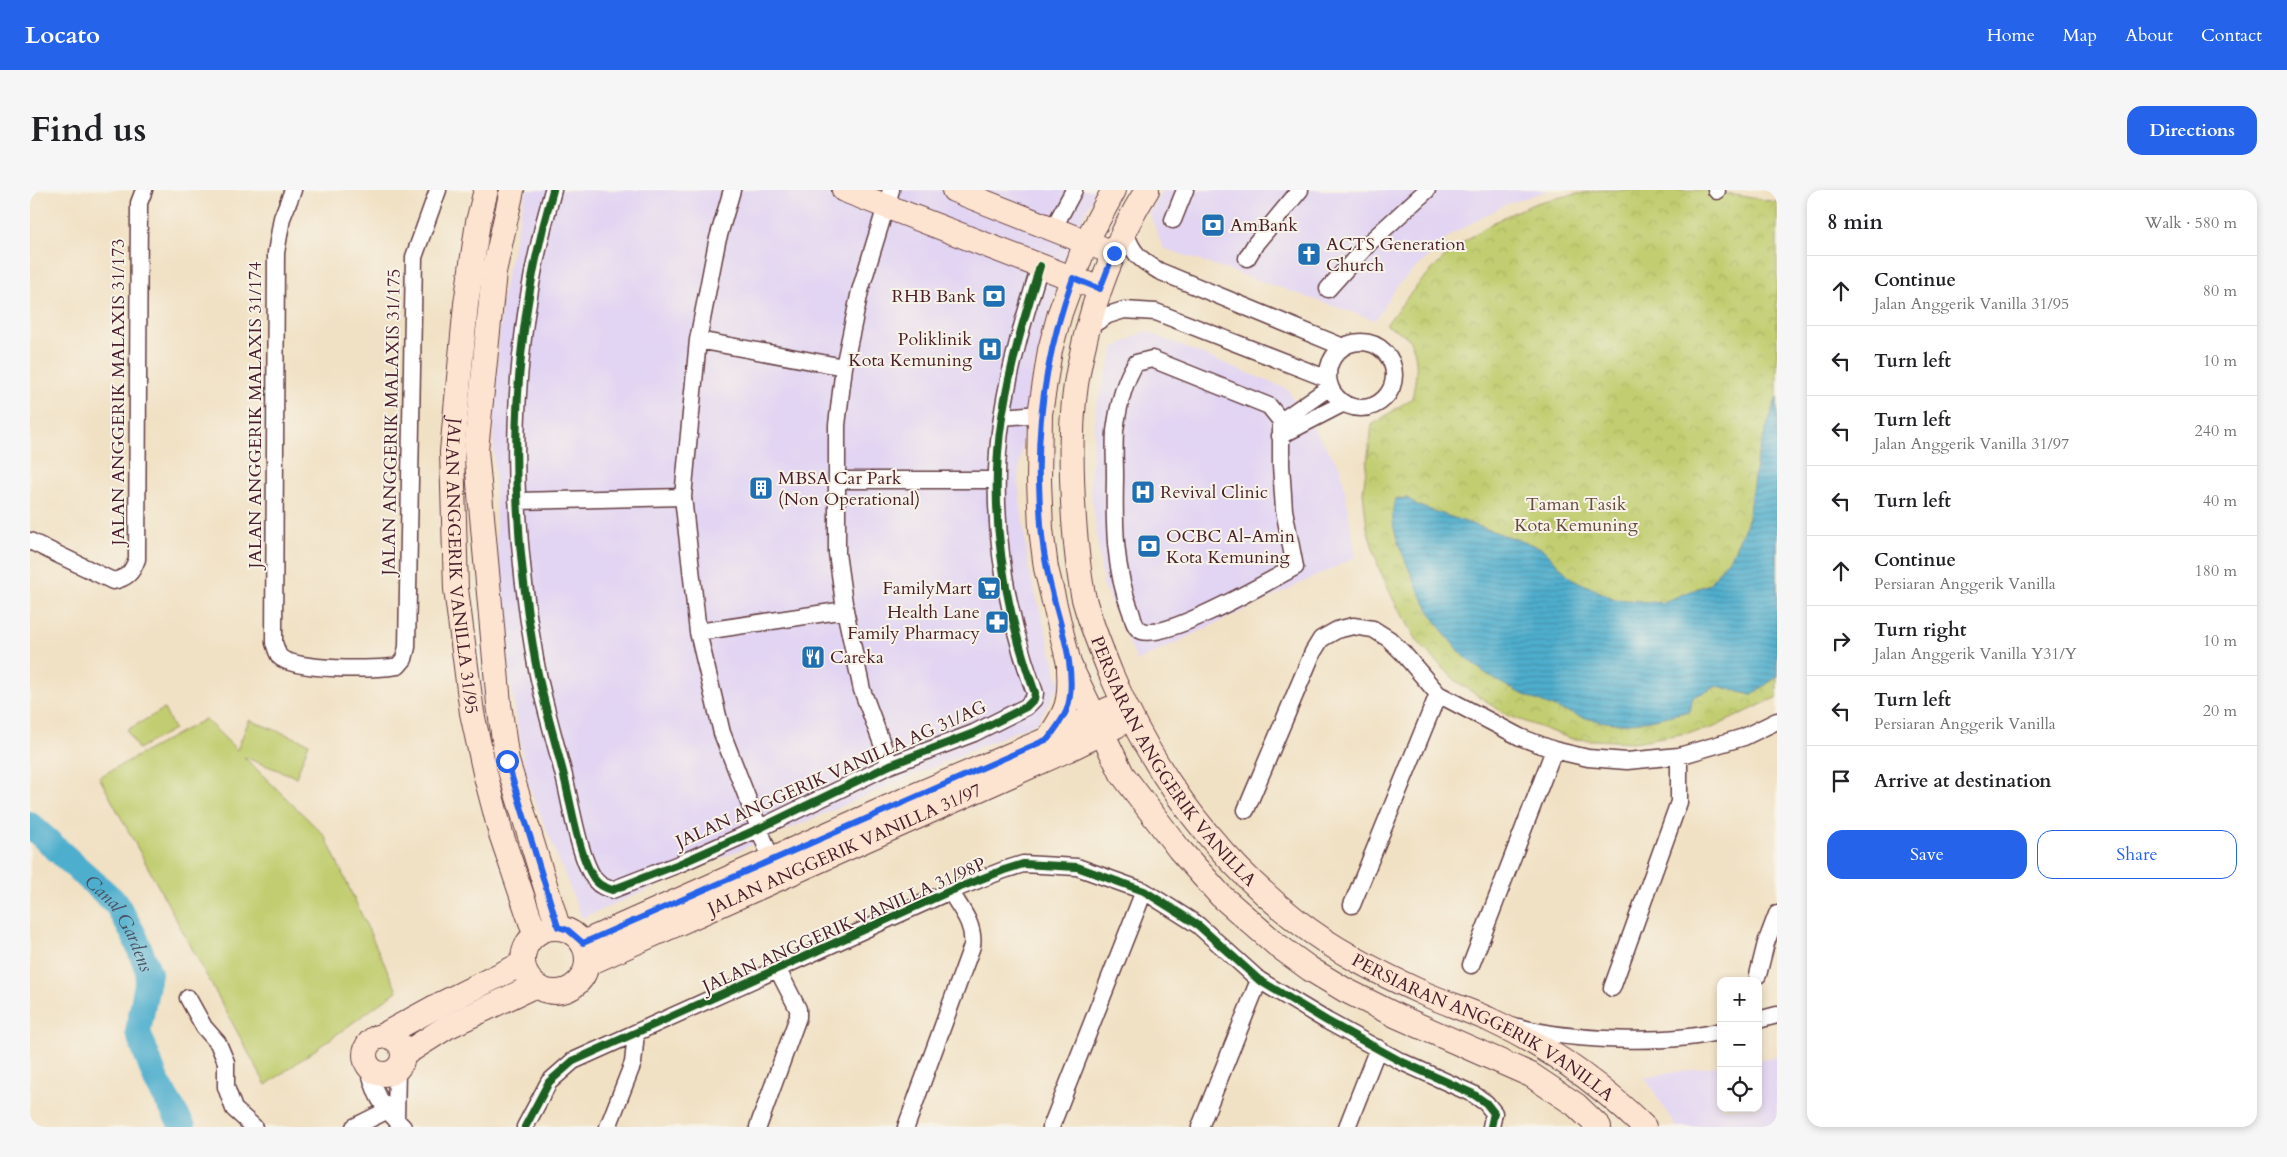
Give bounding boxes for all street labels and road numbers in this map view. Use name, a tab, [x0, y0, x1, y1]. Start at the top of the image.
street label: JALAN ANGGERIK MALAXIS 31/173	[106, 239, 131, 548]
street label: JALAN ANGGERIK MALAXIS 31/174	[243, 262, 268, 571]
street label: JALAN ANGGERIK MALAXIS 31/175	[376, 268, 407, 579]
street label: JALAN ANGGERIK VANILLA 31/95	[439, 414, 484, 716]
street label: PERSIARAN ANGGERIK VANILLA	[1084, 633, 1262, 893]
street label: JALAN ANGGERIK VANILLA AG 31/AG	[669, 694, 990, 856]
street label: JALAN ANGGERIK VANILLA 31/97	[701, 778, 986, 923]
street label: JALAN ANGGERIK VANILLA 31/98P	[696, 851, 990, 1001]
street label: PERSIARAN ANGGERIK VANILLA	[1347, 948, 1619, 1108]

